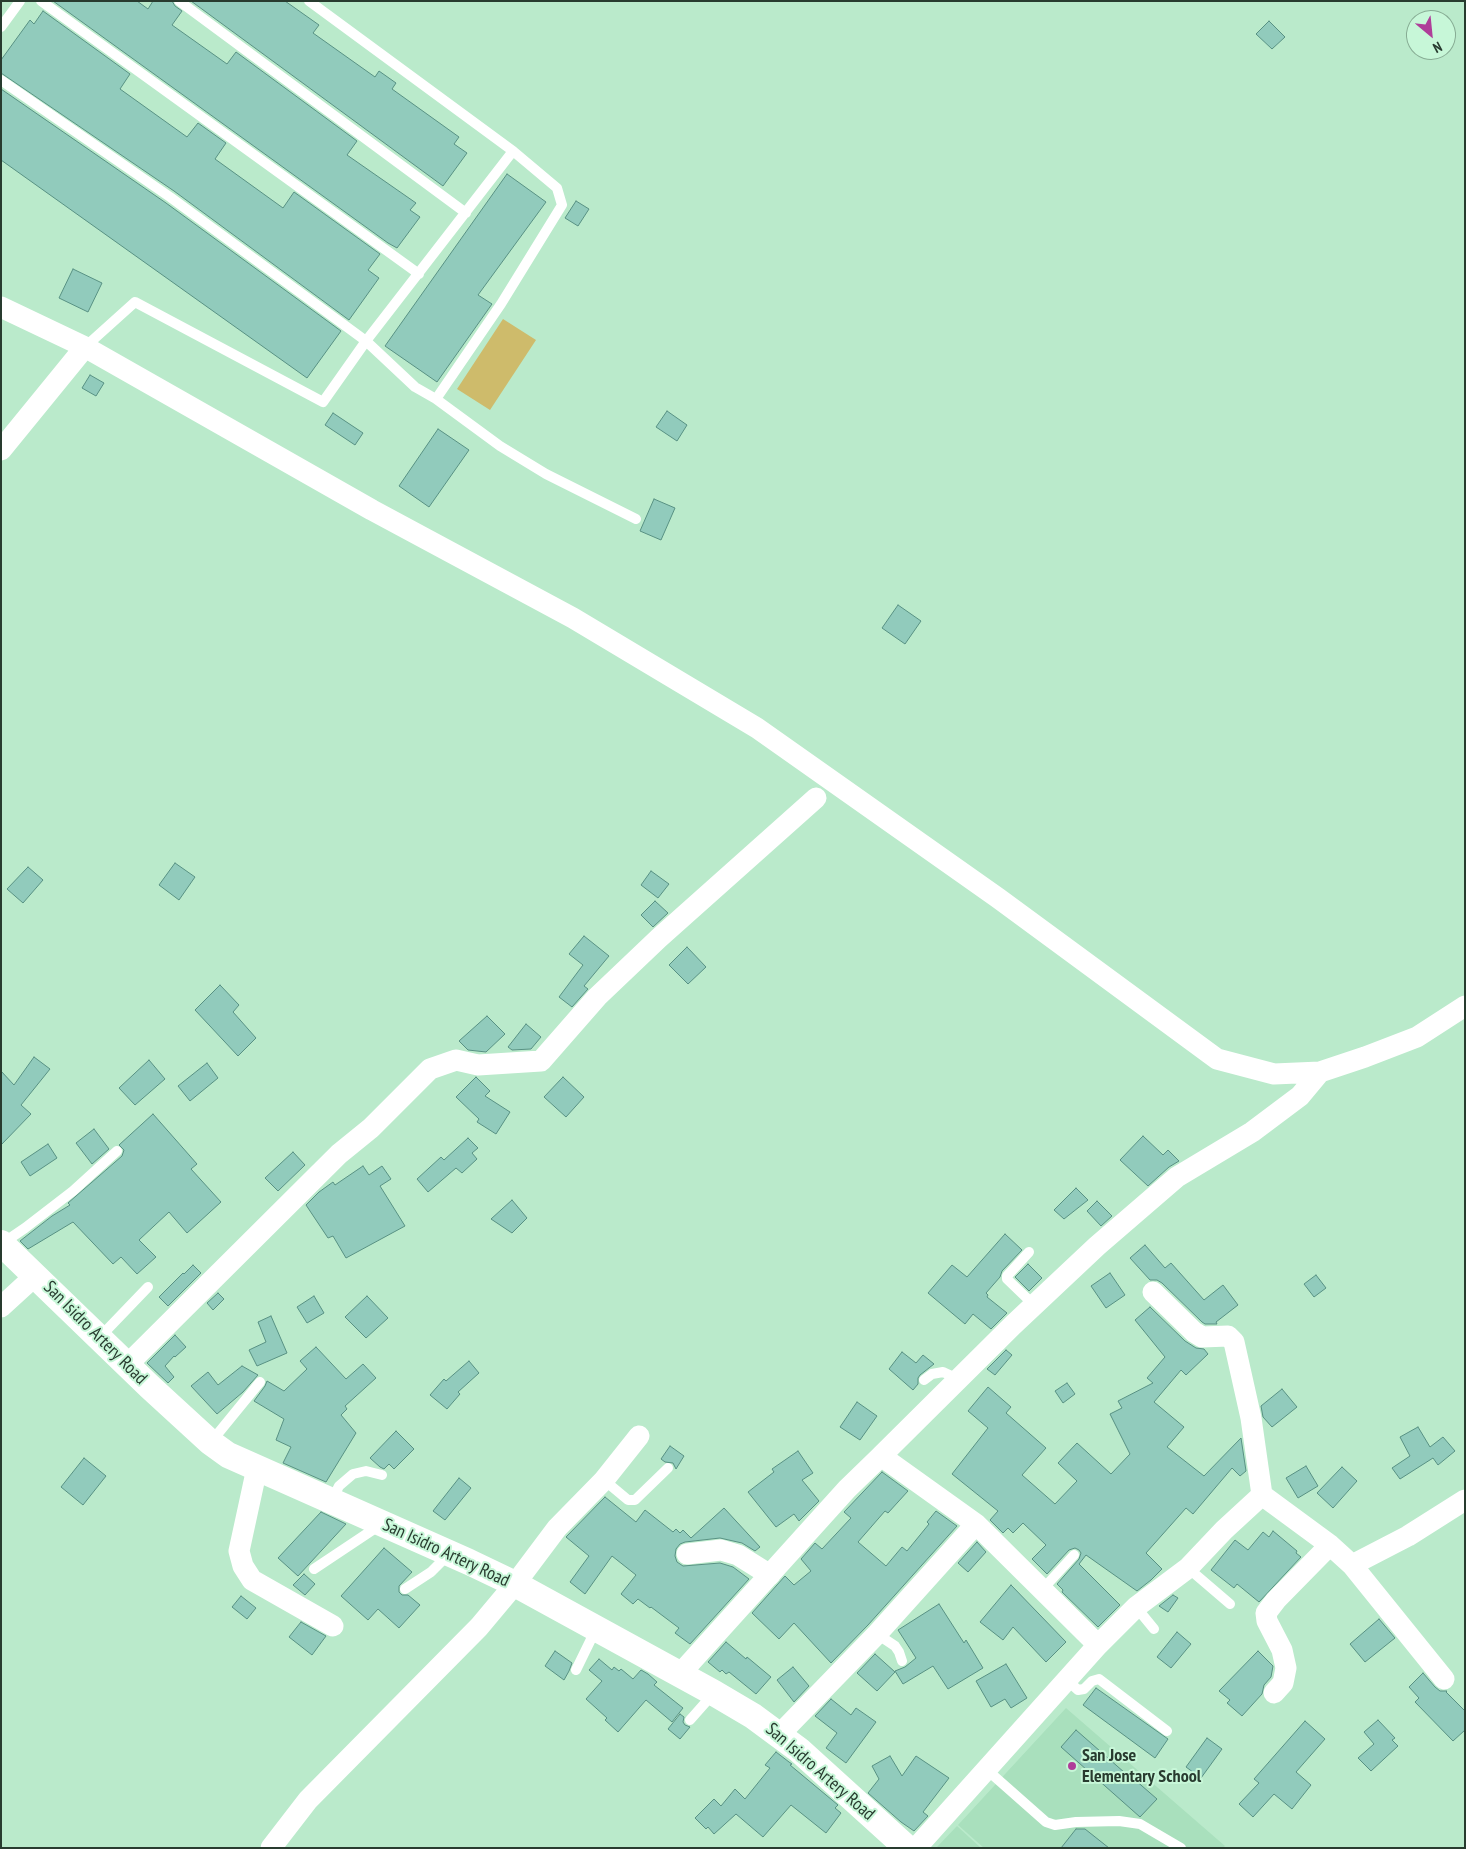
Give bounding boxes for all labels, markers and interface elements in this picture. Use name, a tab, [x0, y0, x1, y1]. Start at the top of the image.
north arrow	[1406, 10, 1456, 60]
text: N	[1430, 38, 1445, 57]
street label: San Isidro Artery Road	[39, 1277, 151, 1389]
street label: San Isidro Artery Road	[379, 1514, 513, 1592]
street label: San Isidro Artery Road	[761, 1719, 879, 1825]
place label: San Jose Elementary School	[1082, 1745, 1201, 1788]
marker: San Jose Elementary School	[1066, 1760, 1078, 1772]

